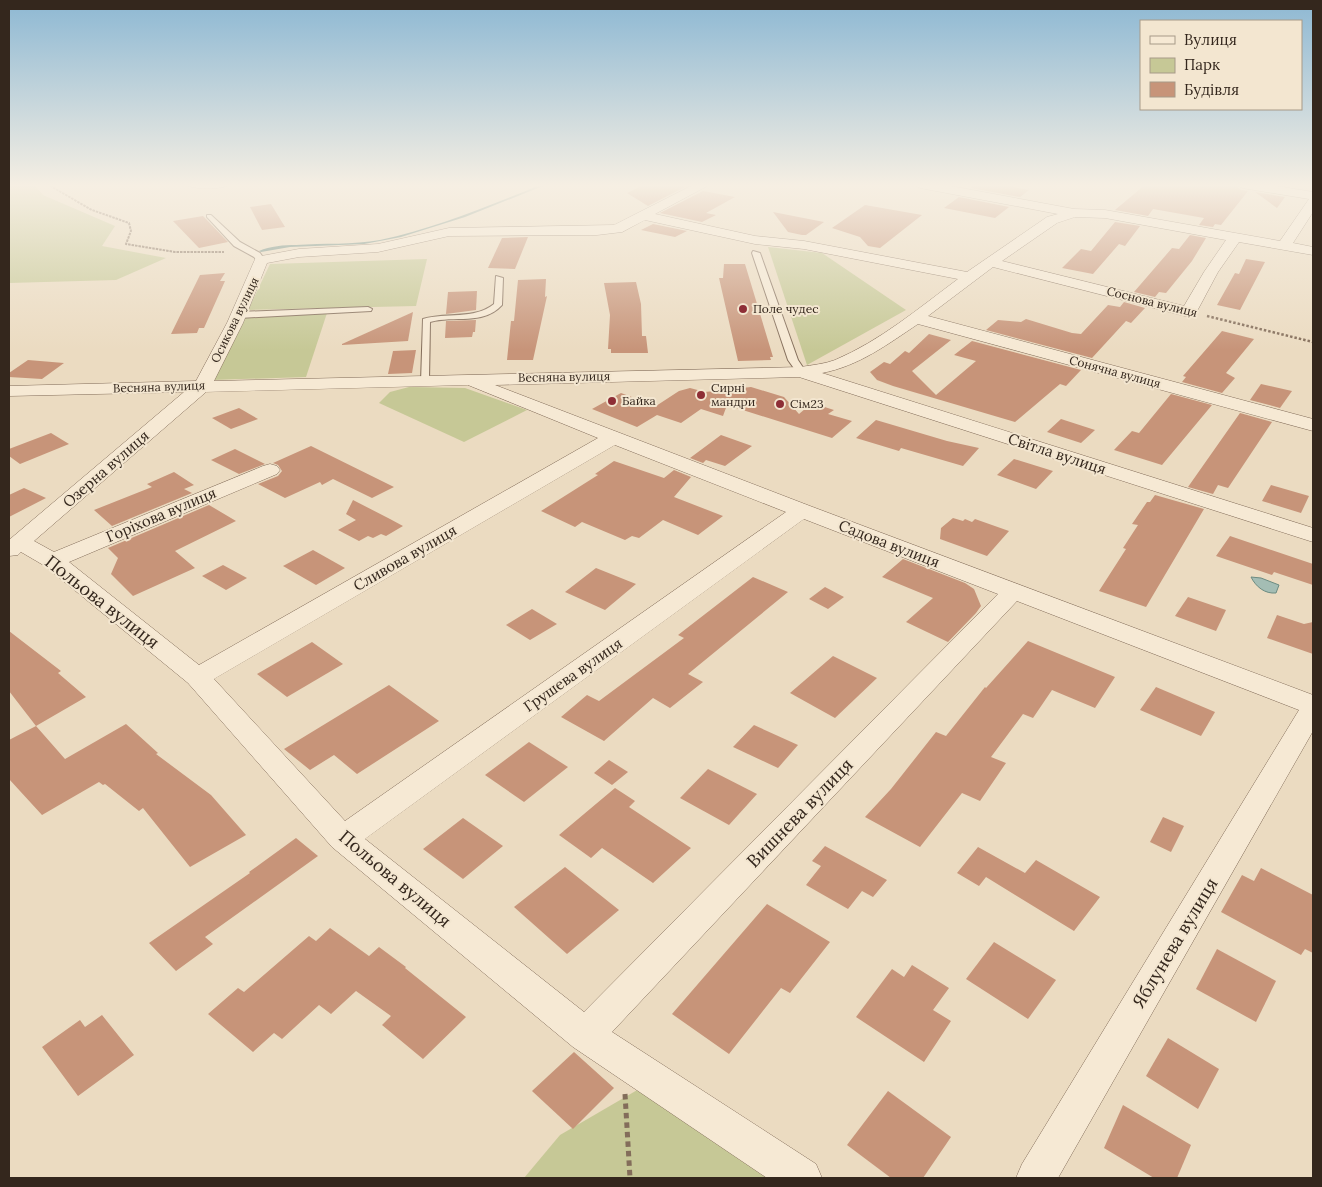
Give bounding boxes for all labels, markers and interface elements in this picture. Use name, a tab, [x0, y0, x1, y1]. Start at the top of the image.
legend	[1140, 20, 1302, 110]
text: Вулиця	[1184, 30, 1237, 49]
text: Парк	[1184, 55, 1220, 74]
text: Будівля	[1184, 80, 1239, 99]
street label: Осикова вулиця	[207, 274, 262, 365]
street label: Соснова вулиця	[1105, 283, 1199, 320]
place label: Поле чудес	[753, 301, 819, 316]
marker: Поле чудес	[737, 303, 749, 315]
street label: Сонячна вулиця	[1068, 352, 1162, 391]
street label: Весняна вулиця	[518, 368, 610, 385]
street label: Весняна вулиця	[113, 377, 205, 396]
place label: Сирні мандри	[711, 380, 755, 409]
marker: Сирні мандри	[695, 389, 707, 401]
place label: Байка	[622, 393, 656, 408]
marker: Байка	[606, 395, 618, 407]
place label: Сім23	[790, 396, 824, 411]
marker: Сім23	[774, 398, 786, 410]
street label: Озерна вулиця	[59, 426, 153, 511]
street label: Світла вулиця	[1006, 429, 1109, 478]
street label: Горіхова вулиця	[103, 483, 219, 546]
street label: Садова вулиця	[836, 516, 942, 572]
street label: Сливова вулиця	[350, 520, 460, 595]
street label: Польова вулиця	[40, 550, 164, 654]
street label: Грушева вулиця	[520, 633, 626, 716]
street label: Вишнева вулиця	[742, 753, 858, 872]
street label: Польова вулиця	[335, 825, 456, 932]
street label: Яблунева вулиця	[1127, 873, 1223, 1012]

